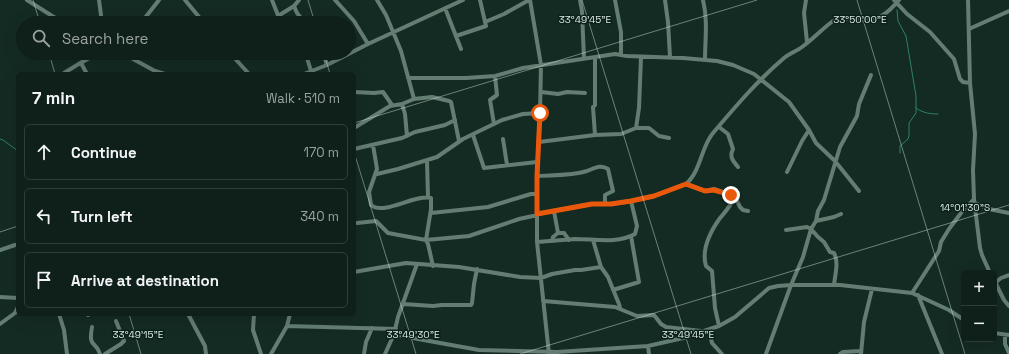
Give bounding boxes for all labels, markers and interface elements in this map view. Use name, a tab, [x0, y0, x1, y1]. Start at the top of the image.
text: 33°49'45"E	[559, 13, 612, 26]
text: 33°50'00"E	[833, 13, 887, 26]
search box	[16, 16, 356, 60]
icon: search	[30, 27, 52, 49]
text: Search here	[62, 29, 148, 48]
text: 7 min	[32, 87, 75, 109]
text: Walk · 510 m	[266, 90, 340, 107]
route start	[531, 104, 549, 122]
icon: ahead	[33, 141, 55, 163]
text: Continue	[71, 143, 137, 162]
text: 170 m	[303, 144, 339, 161]
route end	[722, 186, 740, 204]
text: 14°01'30"S	[940, 201, 990, 214]
icon: left	[33, 205, 55, 227]
text: Turn left	[71, 207, 133, 226]
text: 340 m	[300, 208, 339, 225]
icon: arrive	[33, 269, 55, 291]
map controls	[961, 270, 997, 342]
button: +	[961, 270, 997, 306]
text: Arrive at destination	[71, 271, 219, 290]
button: −	[961, 306, 997, 342]
text: 33°49'15"E	[113, 328, 164, 341]
text: 33°49'30"E	[386, 328, 440, 341]
text: 33°49'45"E	[662, 328, 715, 341]

